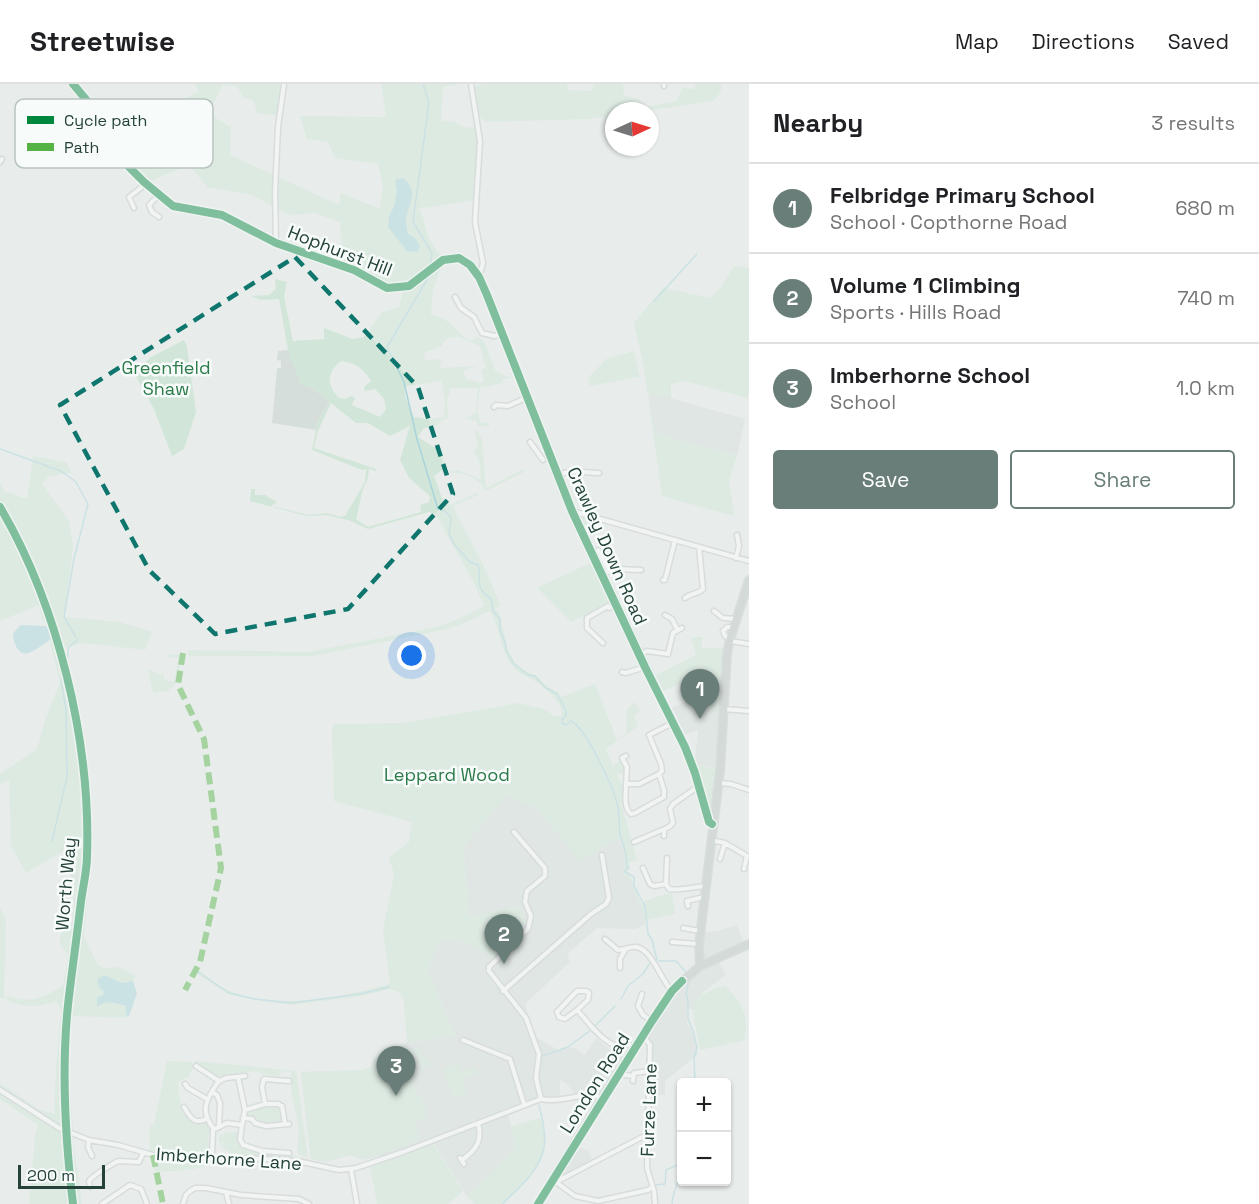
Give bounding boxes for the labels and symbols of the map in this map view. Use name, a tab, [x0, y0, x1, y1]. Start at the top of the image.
legend	[15, 99, 213, 168]
north arrow	[605, 102, 659, 156]
text: Cycle path	[64, 110, 147, 131]
text: Path	[64, 137, 99, 158]
street label: Hophurst Hill	[285, 220, 396, 281]
park label: Greenfield Shaw	[121, 356, 211, 400]
street label: Crawley Down Road	[562, 463, 653, 628]
your location	[397, 641, 426, 670]
pin: 1	[680, 670, 720, 719]
park label: Leppard Wood	[384, 763, 510, 786]
street label: Worth Way	[50, 836, 81, 932]
pin: 2	[484, 914, 524, 964]
street label: London Road	[554, 1028, 635, 1137]
pin: 3	[376, 1046, 416, 1096]
street label: Furze Lane	[635, 1063, 662, 1157]
street label: Imberhorne Lane	[155, 1142, 303, 1175]
scale bar	[18, 1162, 105, 1190]

